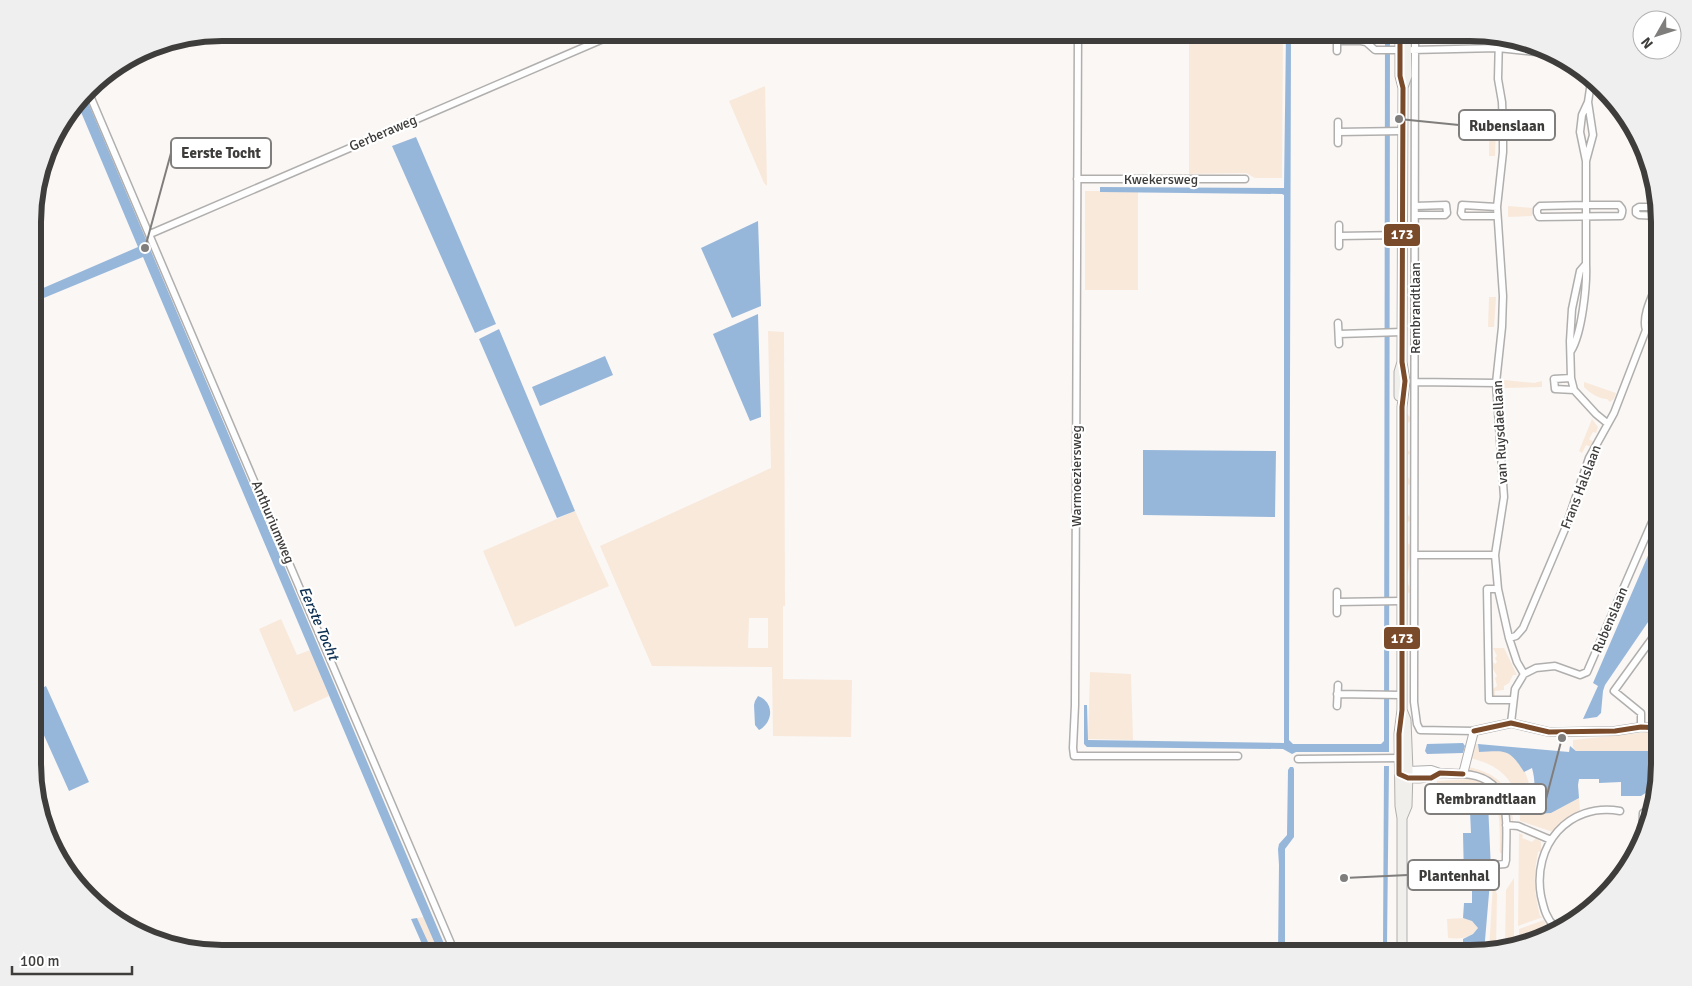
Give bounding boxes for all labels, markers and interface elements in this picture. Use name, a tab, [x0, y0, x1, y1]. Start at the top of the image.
north arrow	[1632, 10, 1682, 60]
text: N	[1638, 34, 1657, 52]
callout: Rubenslaan	[1459, 110, 1555, 140]
street label: Gerberaweg	[347, 111, 419, 155]
text: Rubenslaan	[1469, 117, 1545, 135]
callout: Eerste Tocht	[171, 138, 271, 168]
text: Eerste Tocht	[181, 144, 261, 162]
street label: Kwekersweg	[1124, 171, 1198, 188]
line badge: 173	[1383, 223, 1421, 247]
text: 173	[1391, 226, 1413, 243]
street label: Rembrandtlaan	[1407, 262, 1424, 354]
street label: van Ruysdaellaan	[1489, 380, 1511, 484]
street label: Warmoeziersweg	[1068, 425, 1085, 527]
street label: Frans Halslaan	[1557, 443, 1605, 531]
street label: Anthuriumweg	[248, 478, 298, 566]
water label: Eerste Tocht	[295, 583, 343, 664]
street label: Rubenslaan	[1589, 585, 1631, 655]
line badge: 173	[1383, 626, 1421, 650]
text: 173	[1391, 630, 1413, 647]
callout: Rembrandtlaan	[1425, 784, 1546, 814]
text: Rembrandtlaan	[1436, 790, 1536, 808]
callout: Plantenhal	[1408, 860, 1499, 890]
text: Plantenhal	[1418, 867, 1490, 885]
scale bar	[12, 944, 132, 976]
text: 100 m	[20, 952, 60, 970]

